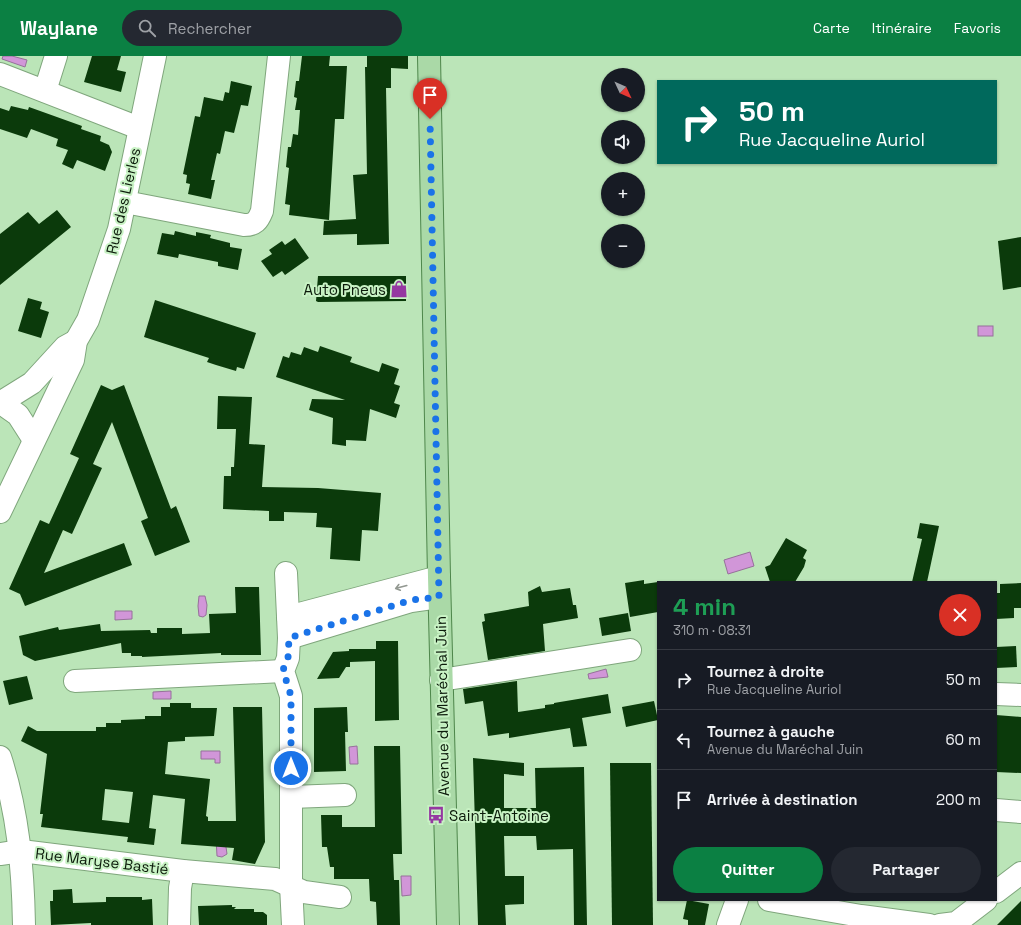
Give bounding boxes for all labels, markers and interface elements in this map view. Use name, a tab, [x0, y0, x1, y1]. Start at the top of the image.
search box	[122, 10, 402, 46]
text: Waylane	[20, 16, 98, 41]
icon: search	[136, 17, 158, 39]
text: Rechercher	[168, 19, 252, 38]
text: Carte	[813, 19, 850, 37]
text: Itinéraire	[872, 19, 932, 37]
text: Favoris	[954, 19, 1001, 37]
north arrow	[601, 68, 645, 112]
map controls	[601, 68, 645, 268]
pin	[413, 78, 447, 119]
icon: arrive	[419, 84, 441, 106]
text: 50 m	[739, 93, 805, 129]
icon: right	[673, 96, 725, 148]
button: sound	[601, 120, 645, 164]
text: Rue Jacqueline Auriol	[739, 128, 925, 151]
street label: Rue des Lierles	[102, 146, 144, 256]
button: +	[601, 172, 645, 216]
button: −	[601, 224, 645, 268]
shop icon: Auto Pneus	[389, 279, 409, 299]
place label: Auto Pneus	[303, 280, 386, 299]
one-way arrow	[395, 584, 408, 591]
text: 4 min	[673, 591, 736, 622]
button: close	[939, 594, 981, 636]
street label: Avenue du Maréchal Juin	[431, 616, 453, 796]
text: 310 m · 08:31	[673, 622, 751, 639]
text: Tournez à droite	[707, 662, 824, 681]
icon: right	[673, 669, 695, 691]
text: 50 m	[946, 670, 981, 689]
text: Rue Jacqueline Auriol	[707, 681, 841, 698]
text: Tournez à gauche	[707, 722, 835, 741]
icon: left	[673, 729, 695, 751]
text: 60 m	[945, 730, 981, 749]
text: Avenue du Maréchal Juin	[707, 741, 863, 758]
position arrow	[270, 747, 312, 789]
icon: arrive	[673, 789, 695, 811]
text: Arrivée à destination	[707, 790, 857, 809]
text: 200 m	[936, 790, 981, 809]
bus stop icon: Saint-Antoine	[426, 805, 446, 825]
place label: Saint-Antoine	[449, 806, 549, 825]
street label: Rue Maryse Bastié	[34, 843, 170, 879]
button: Quitter	[673, 847, 823, 893]
button: Partager	[831, 847, 981, 893]

